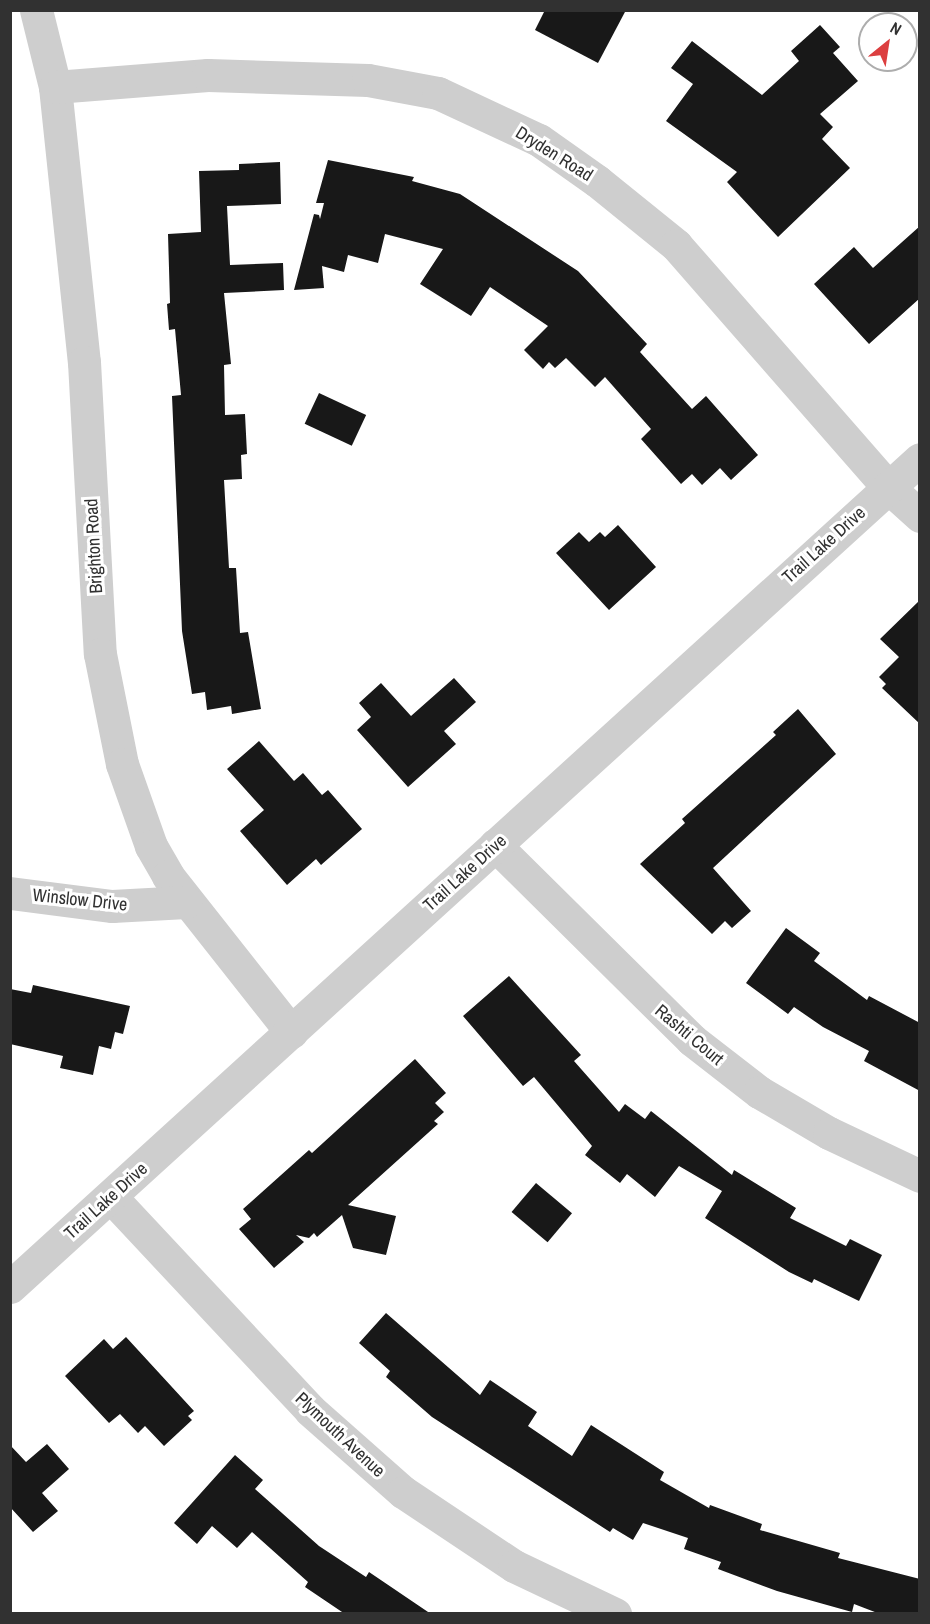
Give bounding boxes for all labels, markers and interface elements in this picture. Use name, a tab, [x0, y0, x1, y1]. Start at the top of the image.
north arrow	[858, 12, 918, 72]
text: N	[886, 16, 906, 40]
street label: Dryden Road	[511, 122, 597, 186]
street label: Brighton Road	[81, 498, 107, 594]
street label: Trail Lake Drive	[778, 502, 870, 588]
street label: Trail Lake Drive	[419, 830, 511, 916]
street label: Winslow Drive	[32, 884, 128, 916]
street label: Rashti Court	[650, 1000, 728, 1070]
street label: Trail Lake Drive	[60, 1158, 152, 1244]
street label: Plymouth Avenue	[290, 1388, 390, 1482]

